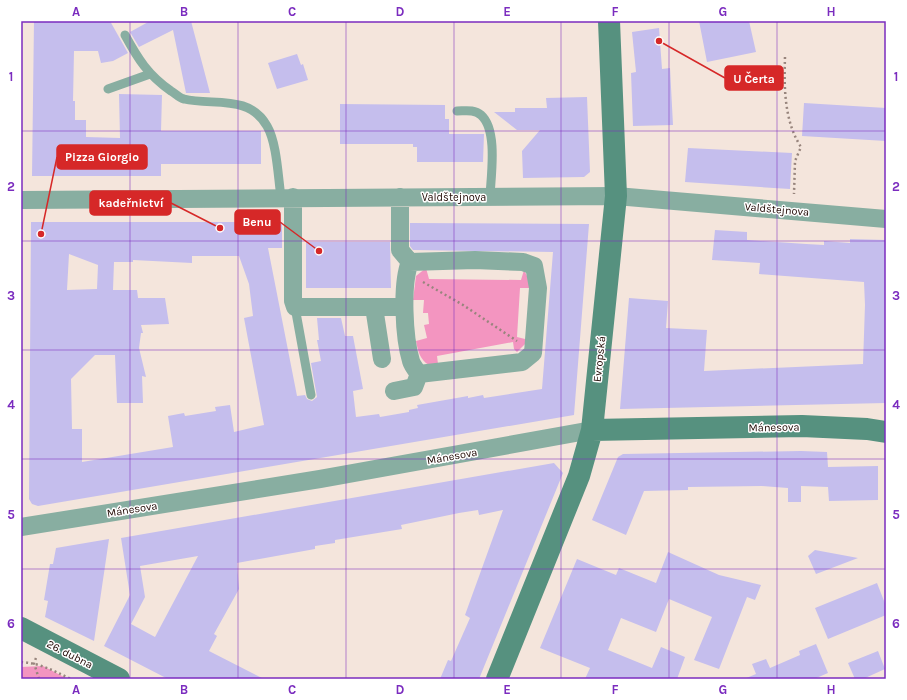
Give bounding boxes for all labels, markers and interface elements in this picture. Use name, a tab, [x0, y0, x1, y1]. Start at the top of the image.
text: A	[72, 4, 80, 19]
text: B	[180, 4, 188, 19]
text: C	[288, 4, 296, 19]
text: D	[396, 4, 405, 19]
text: E	[503, 4, 511, 19]
text: F	[611, 4, 619, 19]
text: G	[719, 4, 727, 19]
text: H	[826, 4, 836, 19]
callout: U Čerta	[725, 66, 783, 90]
text: 1	[9, 69, 13, 84]
text: 1	[894, 69, 898, 84]
text: U Čerta	[733, 71, 775, 86]
callout: Pizza Giorgio	[57, 145, 147, 169]
text: Pizza Giorgio	[65, 150, 139, 164]
text: 2	[7, 179, 15, 194]
text: 2	[892, 179, 900, 194]
callout: kadeřnictví	[90, 191, 171, 215]
street label: Valdštejnova	[422, 191, 486, 204]
text: kadeřnictví	[98, 196, 165, 210]
street label: Valdštejnova	[744, 200, 810, 219]
callout: Benu	[235, 210, 280, 234]
text: Benu	[242, 215, 272, 229]
text: 3	[7, 288, 15, 303]
text: 3	[892, 288, 900, 303]
street label: Evropská	[591, 335, 608, 383]
text: 4	[7, 397, 15, 412]
text: 4	[892, 397, 900, 412]
street label: Mánesova	[748, 421, 800, 434]
street label: Mánesova	[426, 446, 478, 467]
street label: Mánesova	[106, 499, 158, 520]
text: 5	[7, 507, 15, 522]
text: 5	[892, 507, 900, 522]
text: 6	[7, 616, 15, 631]
text: 6	[892, 616, 900, 631]
street label: 26. dubna	[45, 637, 95, 672]
text: A	[72, 682, 80, 697]
text: B	[180, 682, 188, 697]
text: C	[288, 682, 296, 697]
text: D	[396, 682, 405, 697]
text: E	[503, 682, 511, 697]
text: F	[611, 682, 619, 697]
text: G	[719, 682, 727, 697]
text: H	[826, 682, 836, 697]

